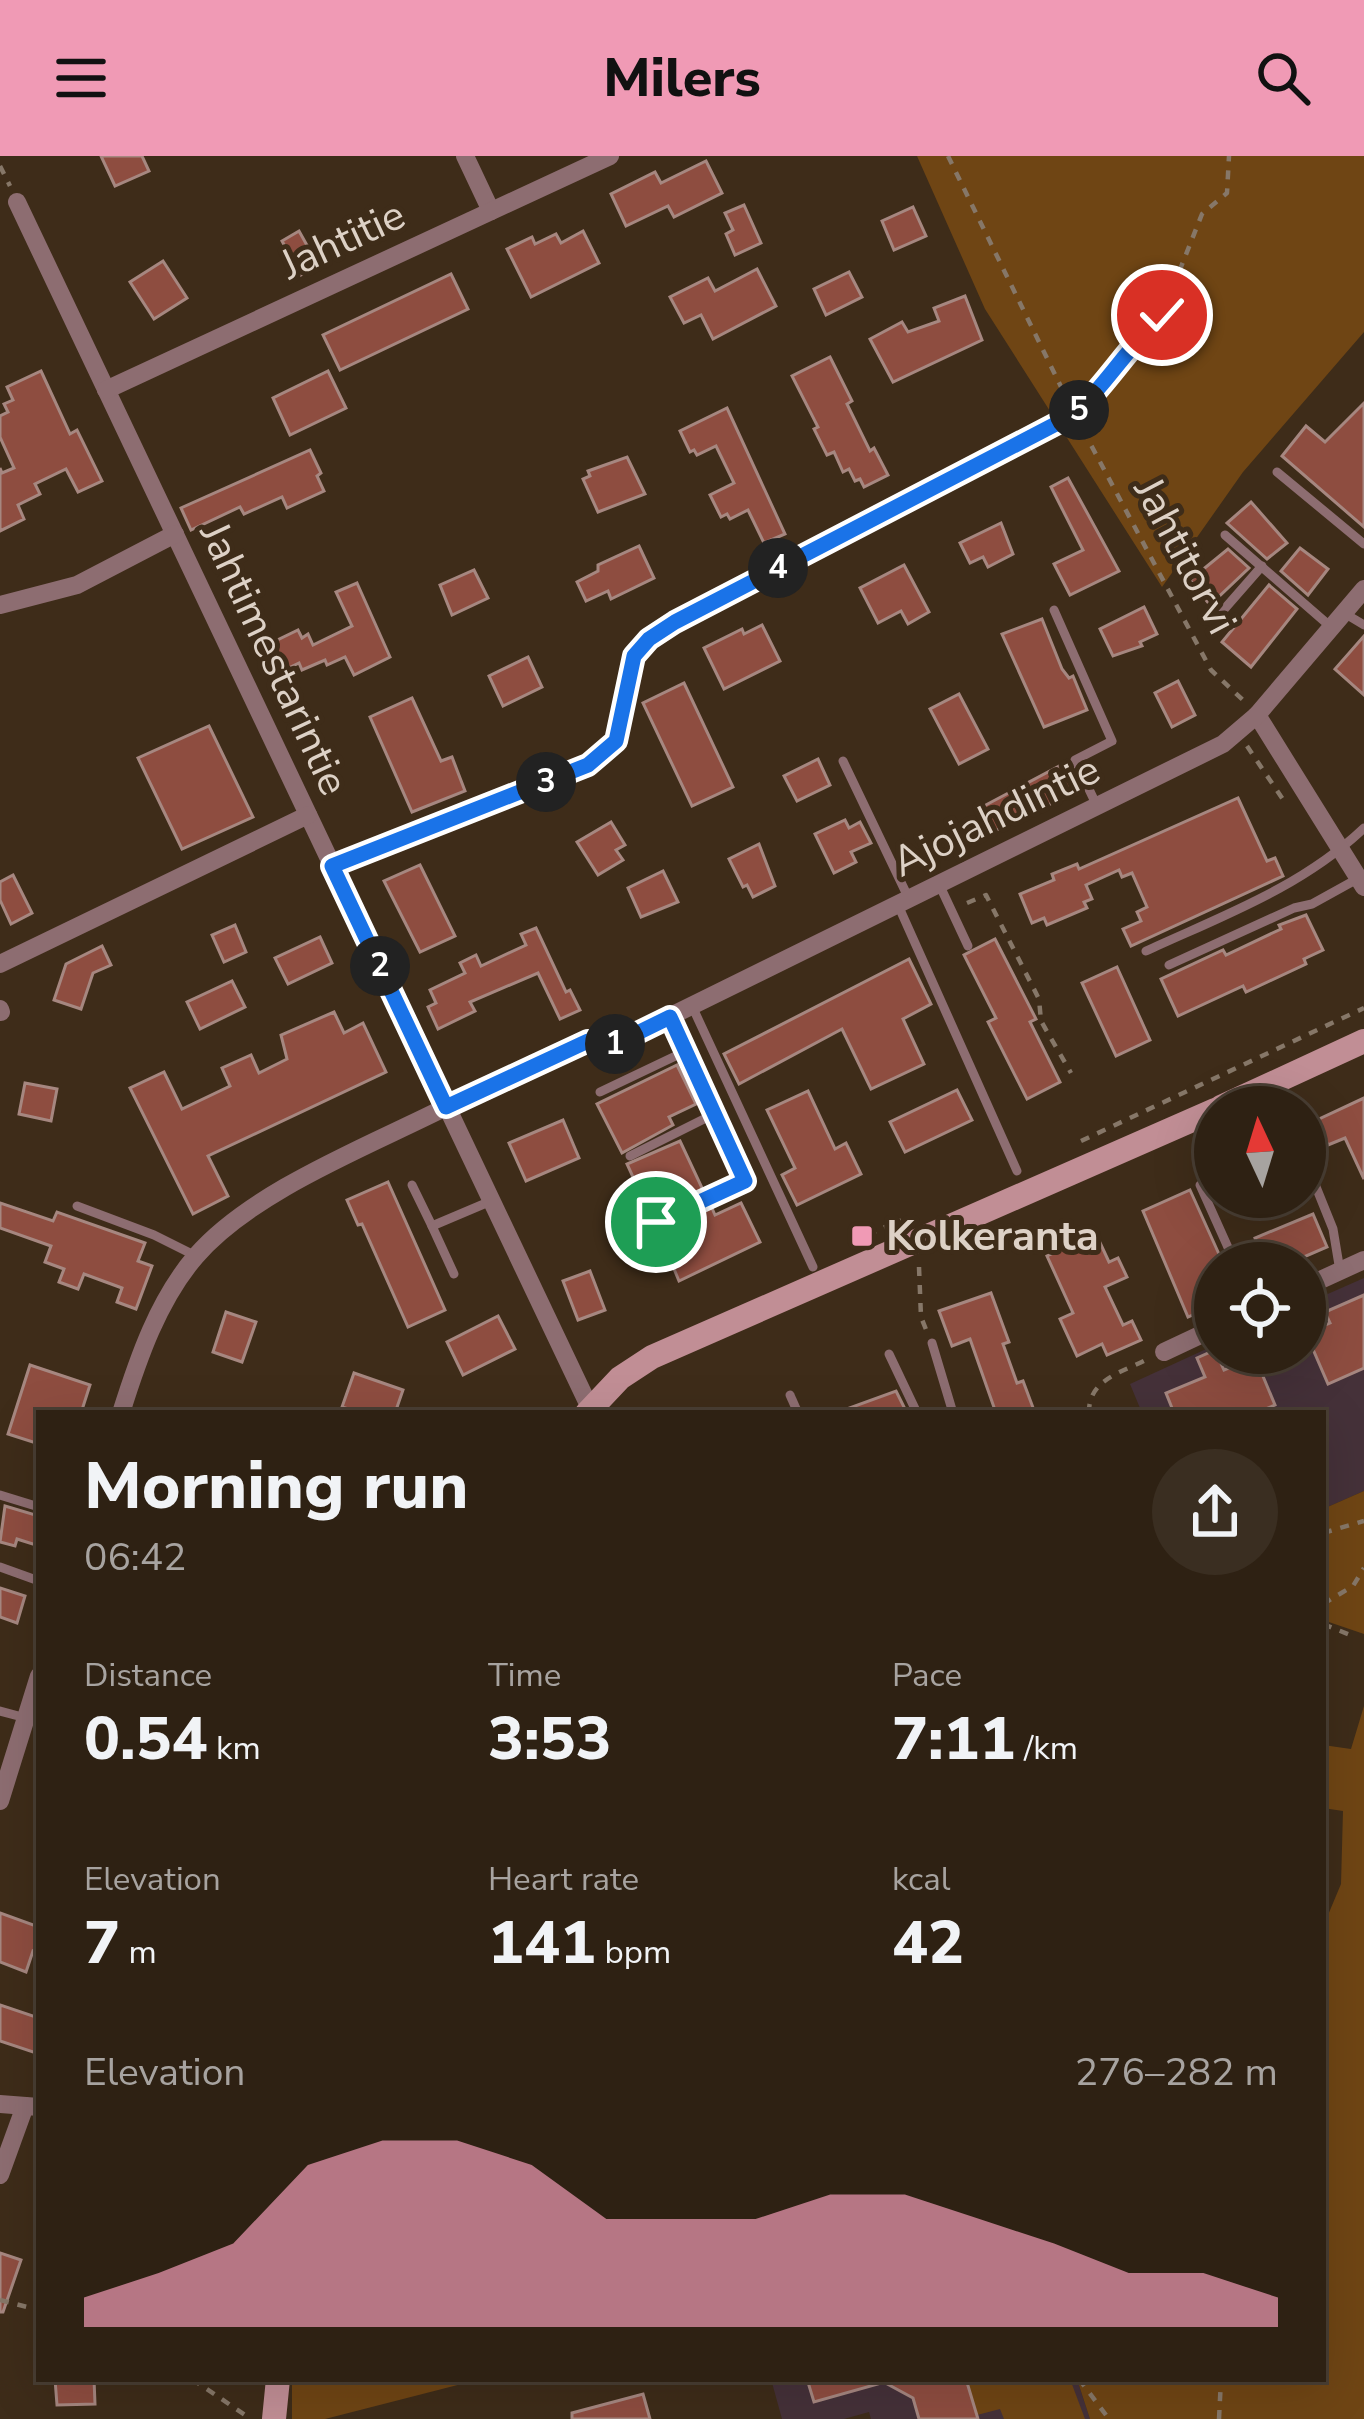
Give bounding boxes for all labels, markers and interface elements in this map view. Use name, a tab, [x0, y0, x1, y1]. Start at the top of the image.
text: Milers	[603, 41, 761, 115]
icon: menu	[48, 45, 114, 111]
icon: search	[1250, 45, 1316, 111]
street label: Jahtitie	[271, 186, 414, 294]
pin	[1111, 264, 1213, 366]
icon: check	[1129, 282, 1195, 348]
pin: 5	[1049, 380, 1109, 440]
text: 5	[1069, 387, 1089, 432]
street label: Jahtitorvi	[1120, 467, 1250, 644]
street label: Jahtimestarintie	[185, 512, 362, 805]
pin: 4	[748, 538, 808, 598]
text: 4	[768, 545, 788, 590]
street label: Ajojahdintie	[882, 741, 1110, 891]
pin: 3	[516, 752, 576, 812]
text: 3	[536, 759, 556, 804]
pin: 2	[350, 936, 410, 996]
text: 2	[370, 943, 390, 988]
pin: 1	[585, 1014, 645, 1074]
text: 1	[605, 1021, 625, 1066]
north arrow	[1194, 1086, 1326, 1218]
map controls	[1194, 1086, 1326, 1374]
pin	[605, 1171, 707, 1273]
icon: arrive	[623, 1189, 689, 1255]
place label: Kolkeranta	[886, 1208, 1099, 1265]
marker: Kolkeranta	[849, 1223, 875, 1249]
button: locate	[1194, 1242, 1326, 1374]
text: Morning run	[84, 1441, 468, 1531]
button: share	[1152, 1449, 1278, 1575]
text: 06:42	[84, 1531, 187, 1584]
text: Distance	[84, 1653, 212, 1698]
text: Time	[488, 1653, 561, 1698]
text: Pace	[892, 1653, 962, 1698]
text: 0.54	[84, 1698, 208, 1780]
text: 3:53	[488, 1698, 612, 1780]
text: 7:11	[892, 1698, 1016, 1780]
text: km	[208, 1726, 261, 1771]
text: /km	[1016, 1726, 1078, 1771]
text: Elevation	[84, 1857, 221, 1902]
text: Heart rate	[488, 1857, 639, 1902]
text: kcal	[892, 1857, 951, 1902]
text: 7	[84, 1902, 120, 1984]
text: 141	[488, 1902, 596, 1984]
text: 42	[892, 1902, 964, 1984]
text: m	[120, 1930, 157, 1975]
text: bpm	[596, 1930, 671, 1975]
text: Elevation	[84, 2046, 245, 2099]
text: 276–282 m	[1075, 2046, 1278, 2099]

